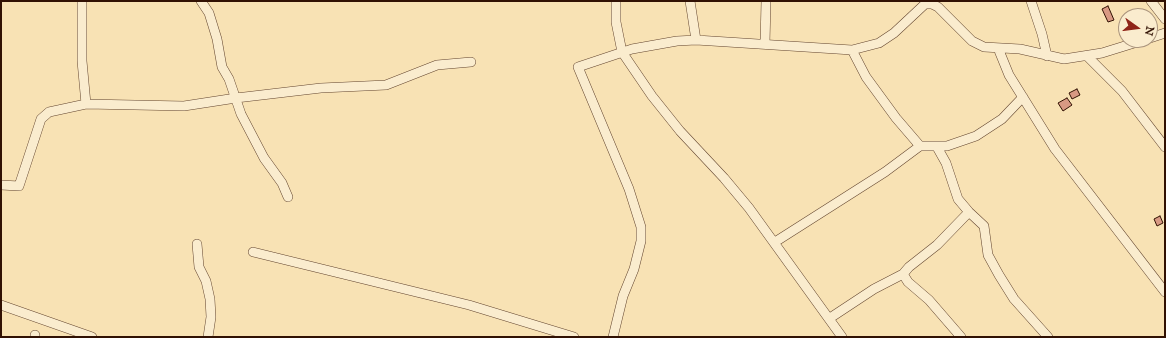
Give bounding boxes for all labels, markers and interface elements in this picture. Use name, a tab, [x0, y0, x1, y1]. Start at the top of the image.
north arrow	[1118, 8, 1158, 48]
text: N	[1142, 25, 1157, 37]

